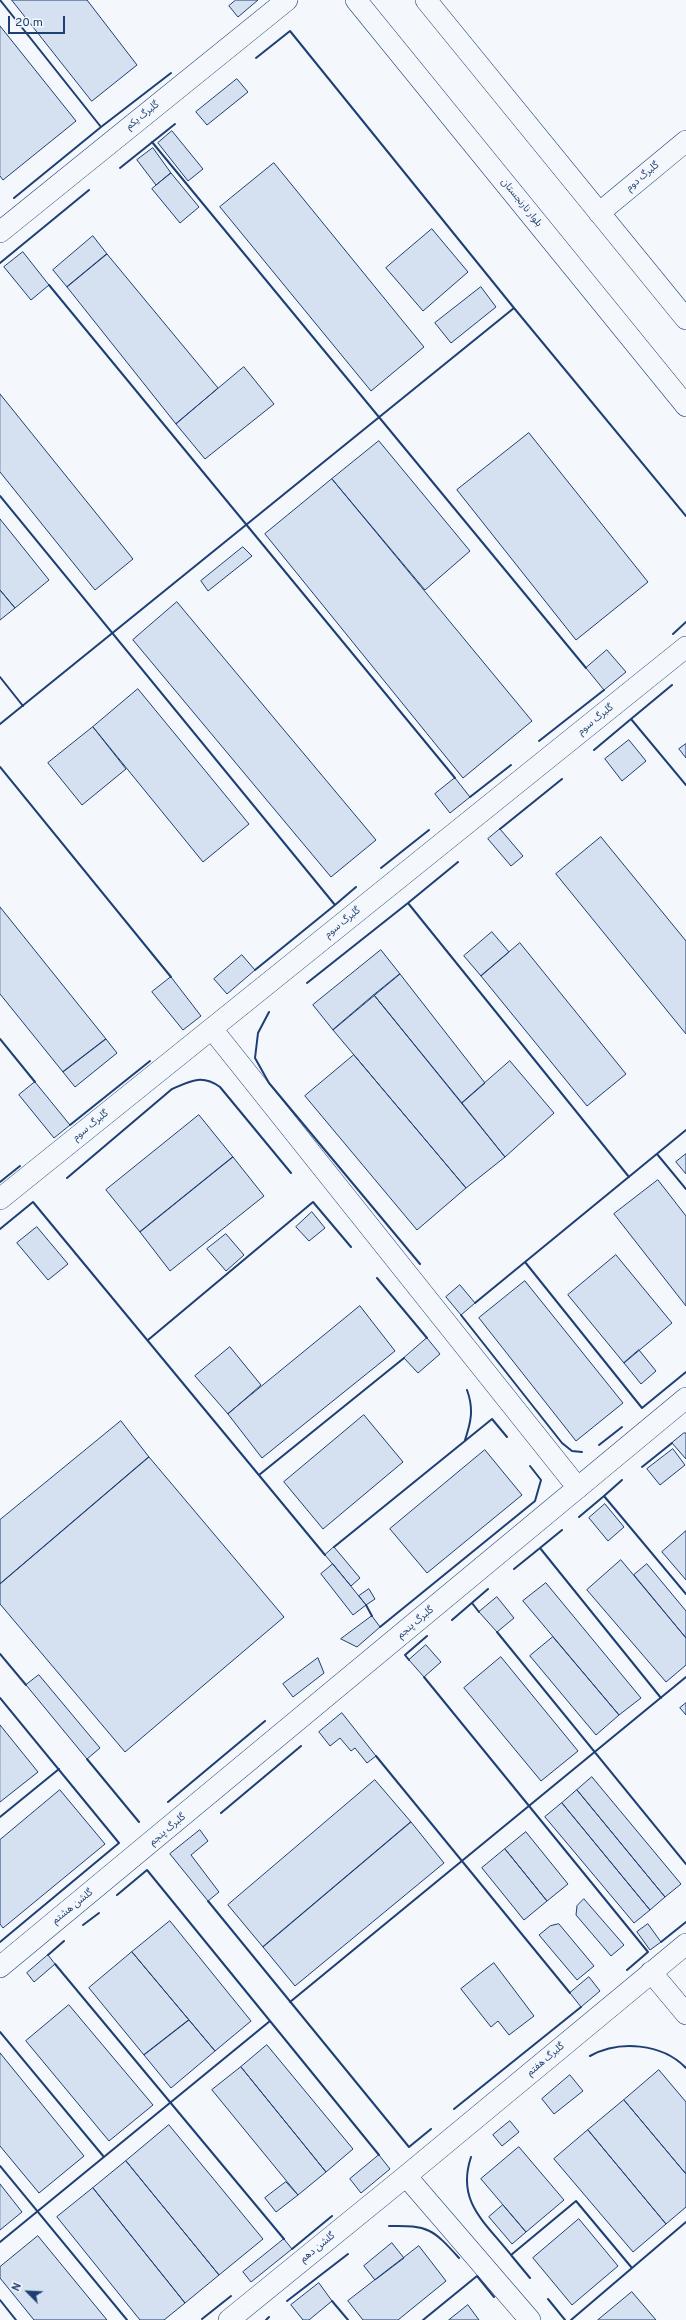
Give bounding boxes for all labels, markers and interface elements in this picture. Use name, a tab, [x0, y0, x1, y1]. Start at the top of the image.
scale bar	[10, 8, 67, 34]
text: 20 m	[15, 15, 43, 31]
street label: گلبرگ یکم	[124, 99, 162, 133]
street label: گلبرگ دوم	[624, 160, 662, 194]
street label: بلوار نارنجستان	[498, 176, 544, 230]
street label: گلبرگ سوم	[576, 702, 616, 738]
street label: گلبرگ سوم	[323, 905, 363, 941]
street label: گلبرگ سوم	[71, 1108, 111, 1144]
street label: گلبرگ پنجم	[395, 1604, 437, 1642]
street label: گلبرگ پنجم	[147, 1811, 189, 1849]
street label: گلشن هشتم	[50, 1887, 96, 1927]
street label: گلبرگ هفتم	[525, 2041, 567, 2079]
street label: گلشن دهم	[298, 2230, 338, 2266]
north arrow	[8, 2272, 48, 2312]
text: N	[9, 2281, 25, 2294]

